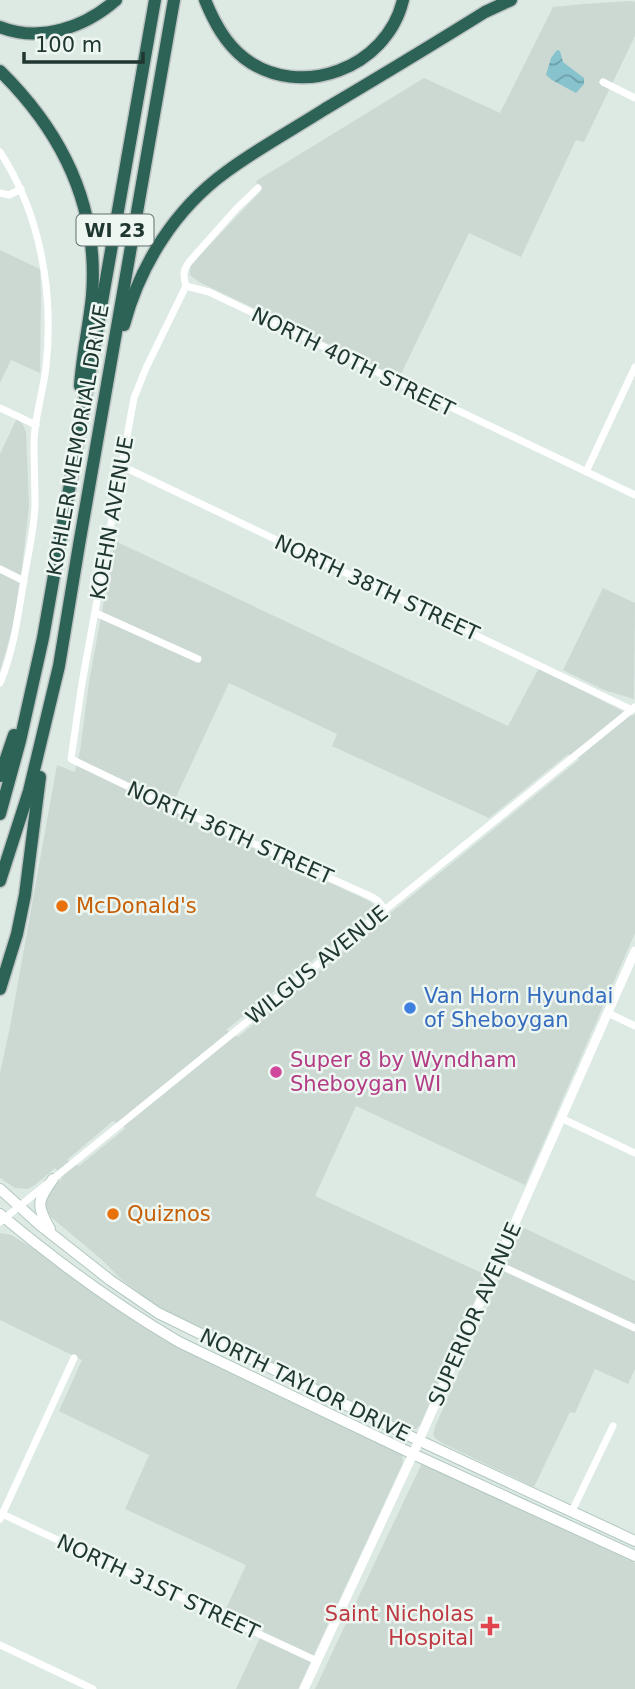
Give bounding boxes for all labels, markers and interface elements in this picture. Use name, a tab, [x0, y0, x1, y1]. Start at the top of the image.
scale bar	[24, 21, 144, 65]
text: 100 m	[35, 33, 102, 57]
road number: WI 23	[76, 214, 154, 246]
street label: KOHLER MEMORIAL DRIVE	[42, 302, 114, 578]
street label: NORTH 40TH STREET	[248, 302, 459, 422]
street label: KOEHN AVENUE	[86, 434, 138, 602]
street label: NORTH 38TH STREET	[271, 530, 483, 646]
street label: NORTH 36TH STREET	[123, 777, 337, 889]
place label: McDonald's	[76, 894, 197, 918]
marker: McDonald's	[54, 898, 70, 914]
street label: WILGUS AVENUE	[241, 901, 393, 1029]
place label: Van Horn Hyundai of Sheboygan	[424, 984, 613, 1032]
marker: Van Horn Hyundai of Sheboygan	[402, 1000, 418, 1016]
place label: Super 8 by Wyndham Sheboygan WI	[290, 1048, 517, 1096]
marker: Super 8 by Wyndham Sheboygan WI	[268, 1064, 284, 1080]
place label: Quiznos	[127, 1202, 211, 1226]
marker: Quiznos	[105, 1206, 121, 1222]
street label: SUPERIOR AVENUE	[424, 1219, 526, 1409]
street label: NORTH TAYLOR DRIVE	[196, 1324, 414, 1446]
street label: NORTH 31ST STREET	[53, 1530, 263, 1644]
place label: Saint Nicholas Hospital	[325, 1602, 474, 1650]
marker: Saint Nicholas Hospital	[480, 1616, 500, 1636]

